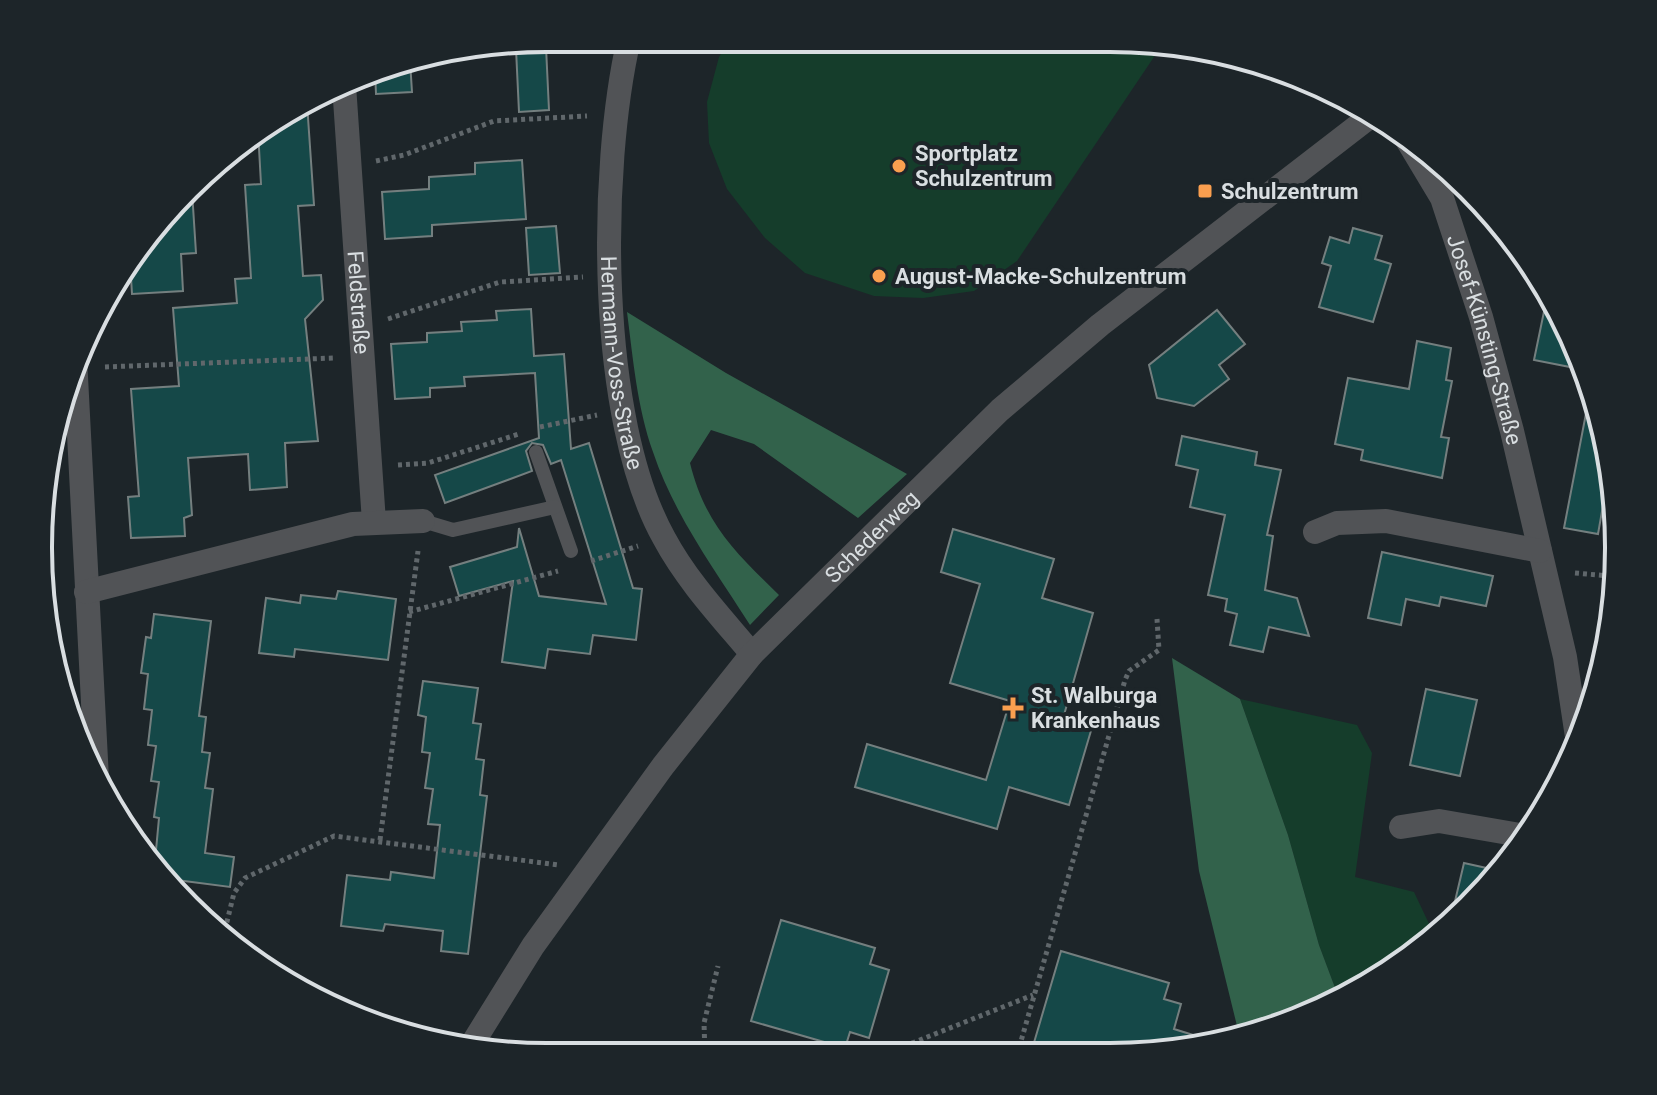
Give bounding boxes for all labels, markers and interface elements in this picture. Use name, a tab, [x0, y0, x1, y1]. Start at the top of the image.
place label: Sportplatz Schulzentrum	[915, 141, 1053, 191]
marker: Sportplatz Schulzentrum	[890, 157, 908, 175]
place label: Schulzentrum	[1221, 179, 1359, 204]
marker: Schulzentrum	[1196, 182, 1214, 200]
street label: Josef-Künsting-Straße	[1442, 231, 1527, 447]
street label: Feldstraße	[342, 250, 374, 355]
street label: Hermann-Voss-Straße	[596, 256, 648, 473]
place label: August-Macke-Schulzentrum	[895, 264, 1186, 289]
marker: August-Macke-Schulzentrum	[870, 267, 888, 285]
street label: Schederweg	[820, 486, 924, 588]
place label: St. Walburga Krankenhaus	[1031, 683, 1160, 733]
marker: St. Walburga Krankenhaus	[1002, 697, 1024, 719]

